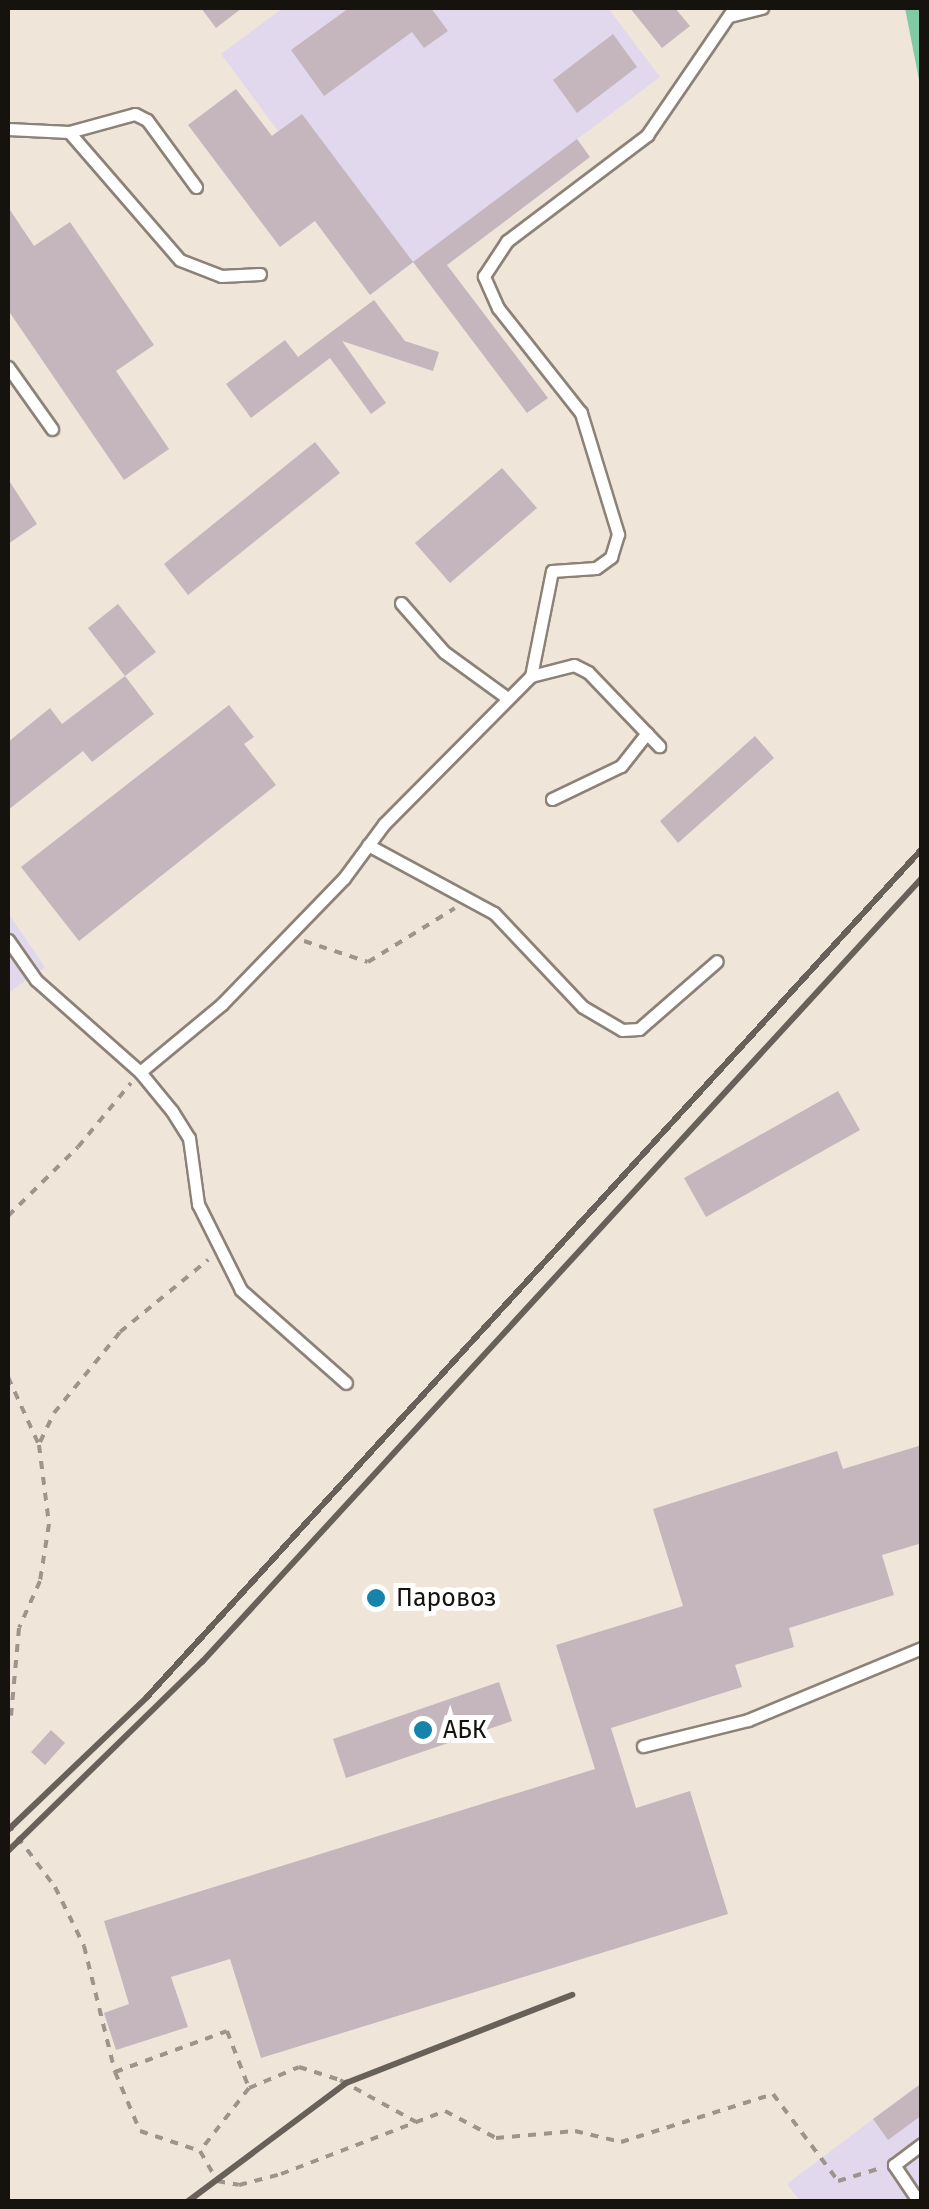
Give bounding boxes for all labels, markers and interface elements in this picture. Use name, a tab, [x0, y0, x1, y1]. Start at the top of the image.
place label: Паровоз	[396, 1583, 496, 1613]
marker: Паровоз	[365, 1587, 387, 1609]
place label: АБК	[443, 1715, 487, 1745]
marker: АБК	[412, 1719, 434, 1741]

